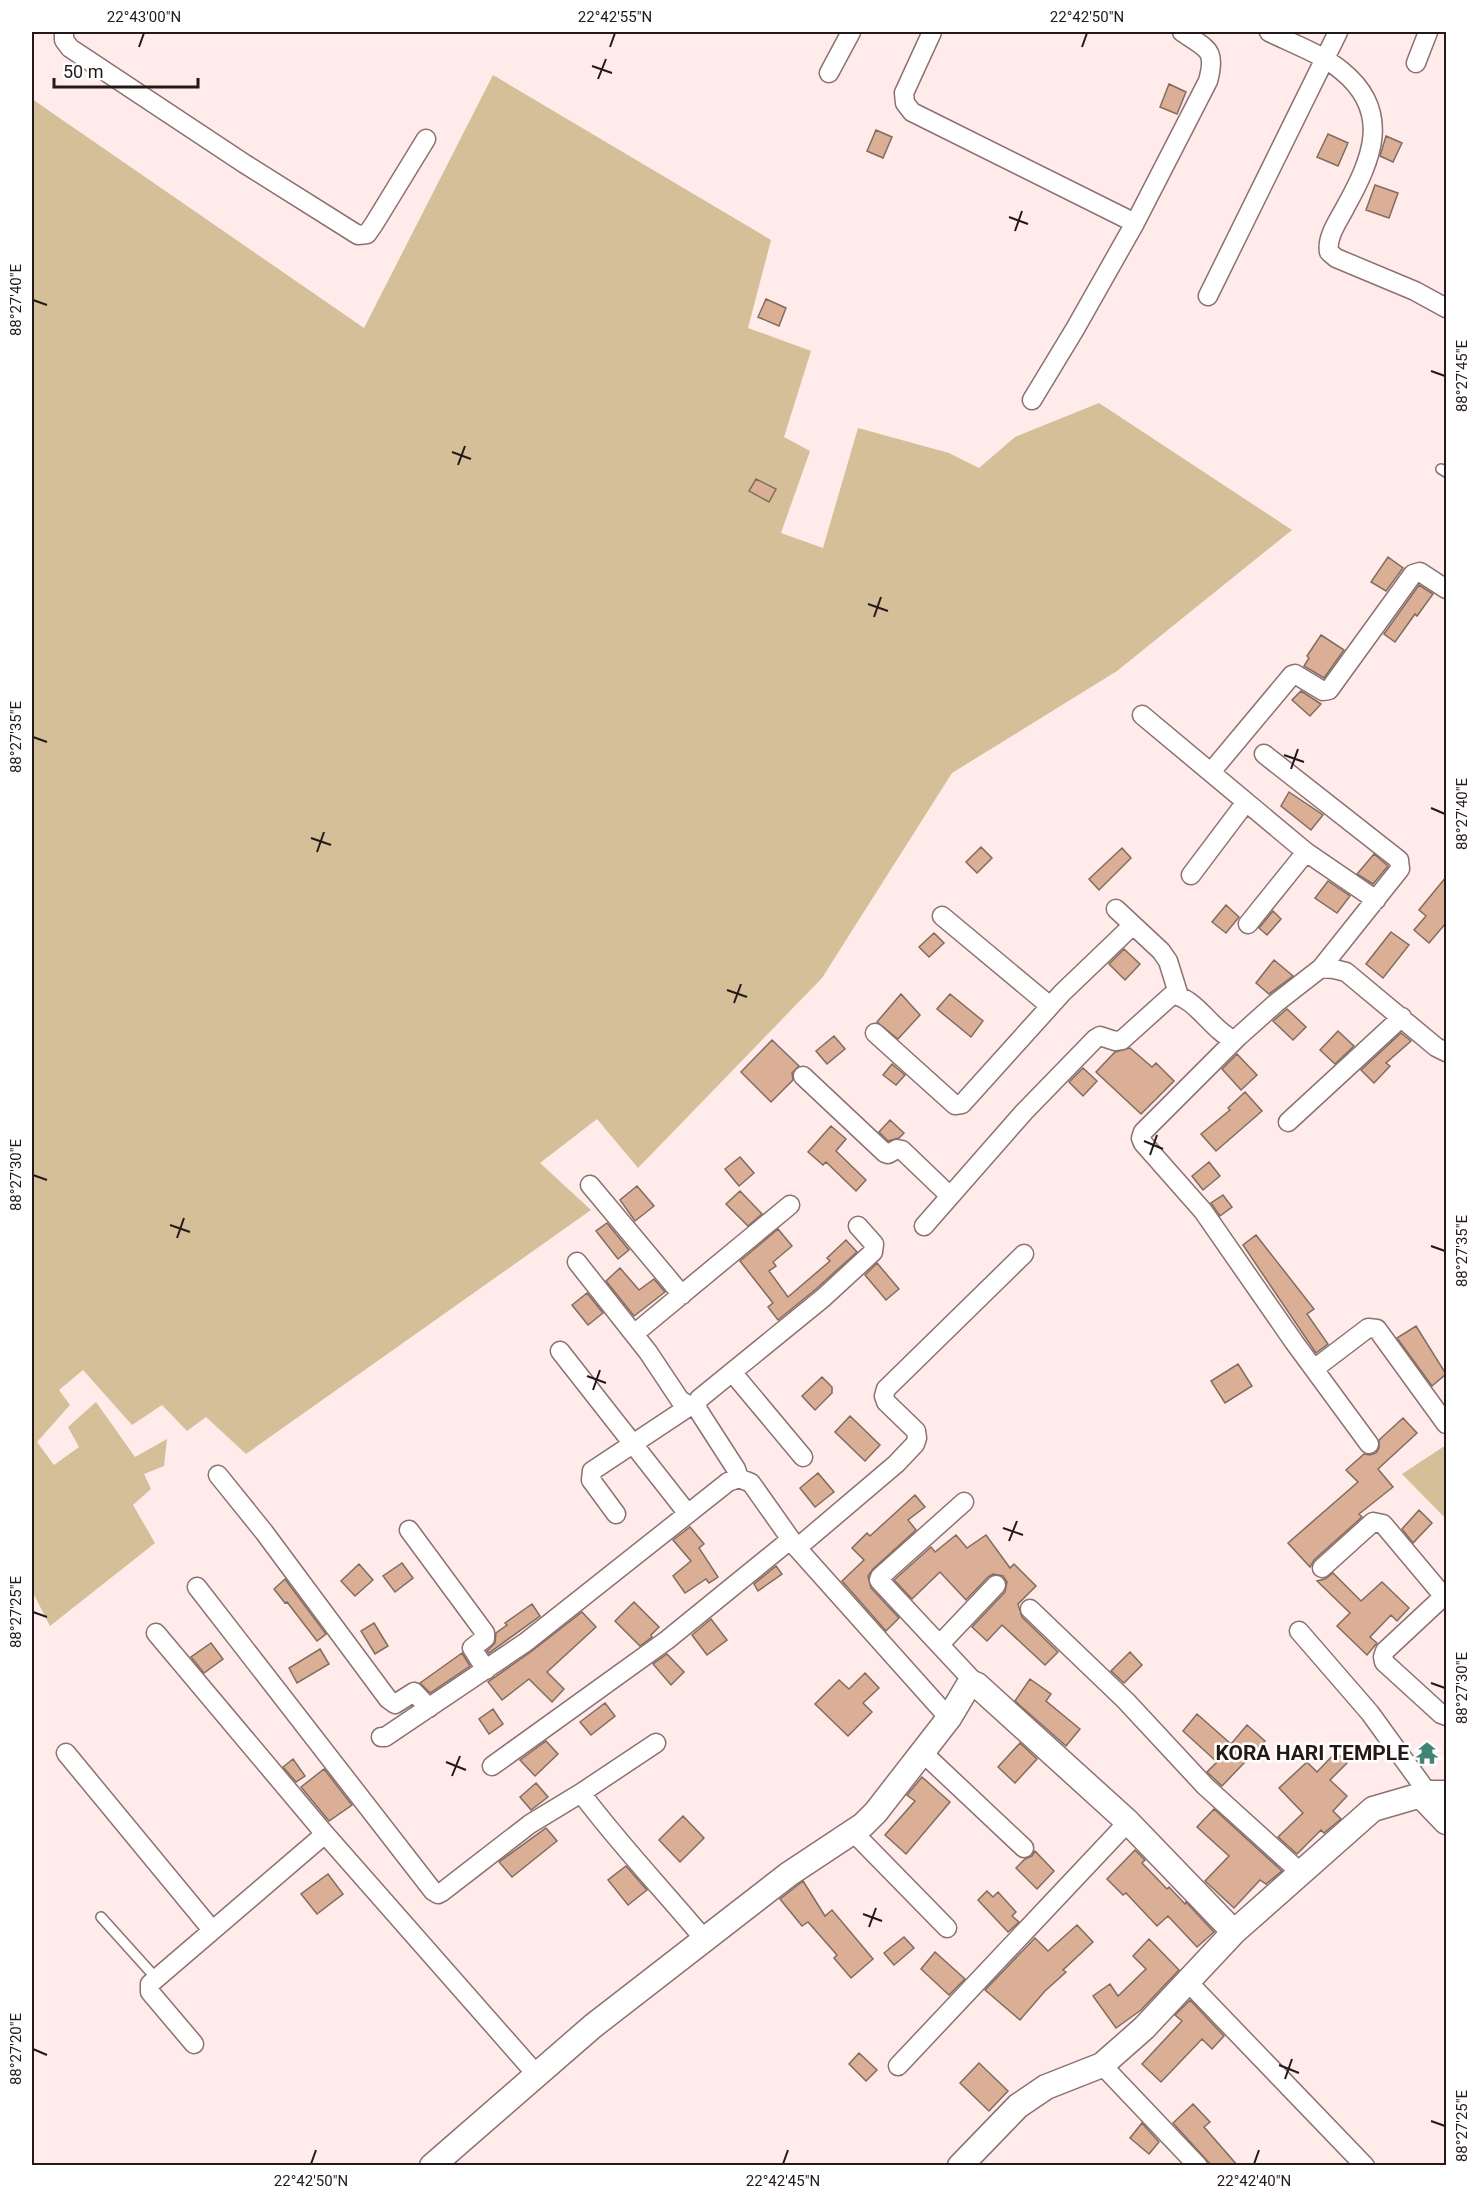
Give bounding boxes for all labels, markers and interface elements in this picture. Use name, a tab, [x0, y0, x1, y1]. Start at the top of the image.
text: 22°43'00"N	[107, 8, 181, 26]
text: 22°42'55"N	[578, 8, 652, 26]
text: 22°42'50"N	[1050, 8, 1124, 26]
scale bar	[54, 51, 198, 89]
text: 50 m	[63, 61, 103, 82]
text: 88°27'40"E	[7, 263, 25, 336]
text: 88°27'45"E	[1453, 339, 1471, 412]
text: 88°27'35"E	[7, 700, 25, 773]
text: 88°27'40"E	[1453, 777, 1471, 850]
text: 88°27'30"E	[7, 1138, 25, 1211]
text: 88°27'35"E	[1453, 1214, 1471, 1287]
text: 88°27'25"E	[7, 1575, 25, 1648]
text: 88°27'30"E	[1453, 1651, 1471, 1724]
temple icon: KORA HARI TEMPLE	[1414, 1740, 1440, 1766]
place label: KORA HARI TEMPLE	[1215, 1741, 1409, 1765]
text: 88°27'20"E	[7, 2012, 25, 2085]
text: 88°27'25"E	[1453, 2089, 1471, 2162]
text: 22°42'50"N	[274, 2172, 348, 2190]
text: 22°42'45"N	[746, 2172, 820, 2190]
text: 22°42'40"N	[1217, 2172, 1291, 2190]

